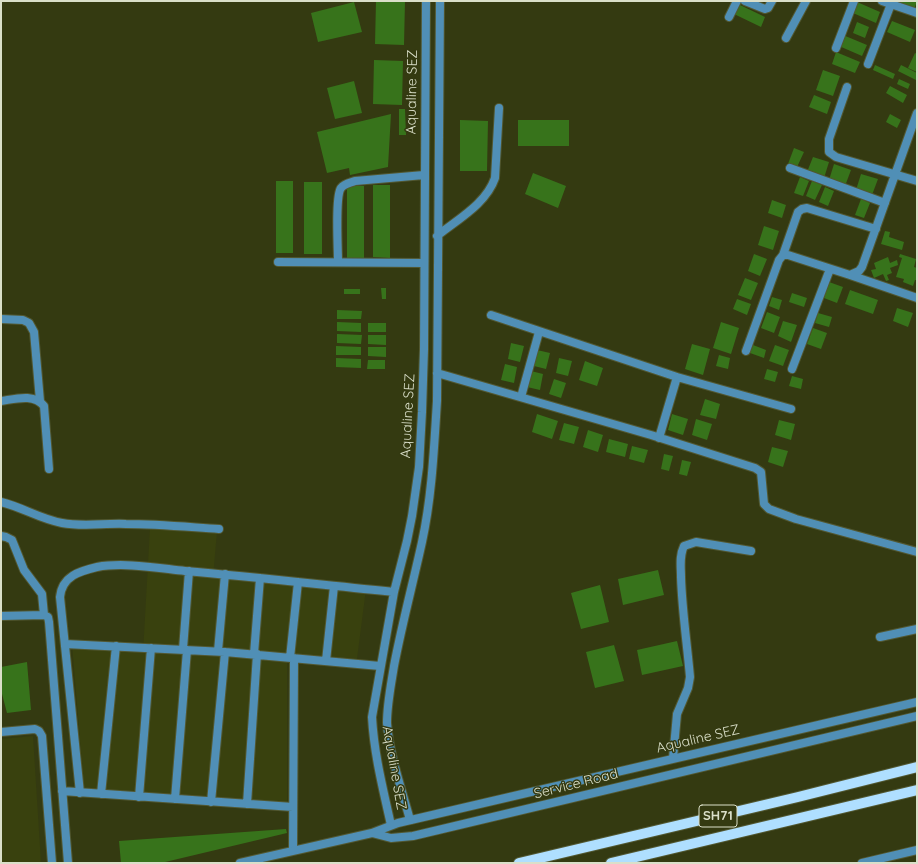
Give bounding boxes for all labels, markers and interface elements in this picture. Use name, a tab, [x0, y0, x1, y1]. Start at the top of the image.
street label: Aqualine SEZ	[403, 49, 421, 135]
street label: Aqualine SEZ	[397, 373, 419, 459]
street label: Aqualine SEZ	[655, 721, 741, 757]
street label: Aqualine SEZ	[378, 725, 410, 811]
street label: Service Road	[532, 765, 620, 803]
road number: SH71	[699, 805, 737, 827]

